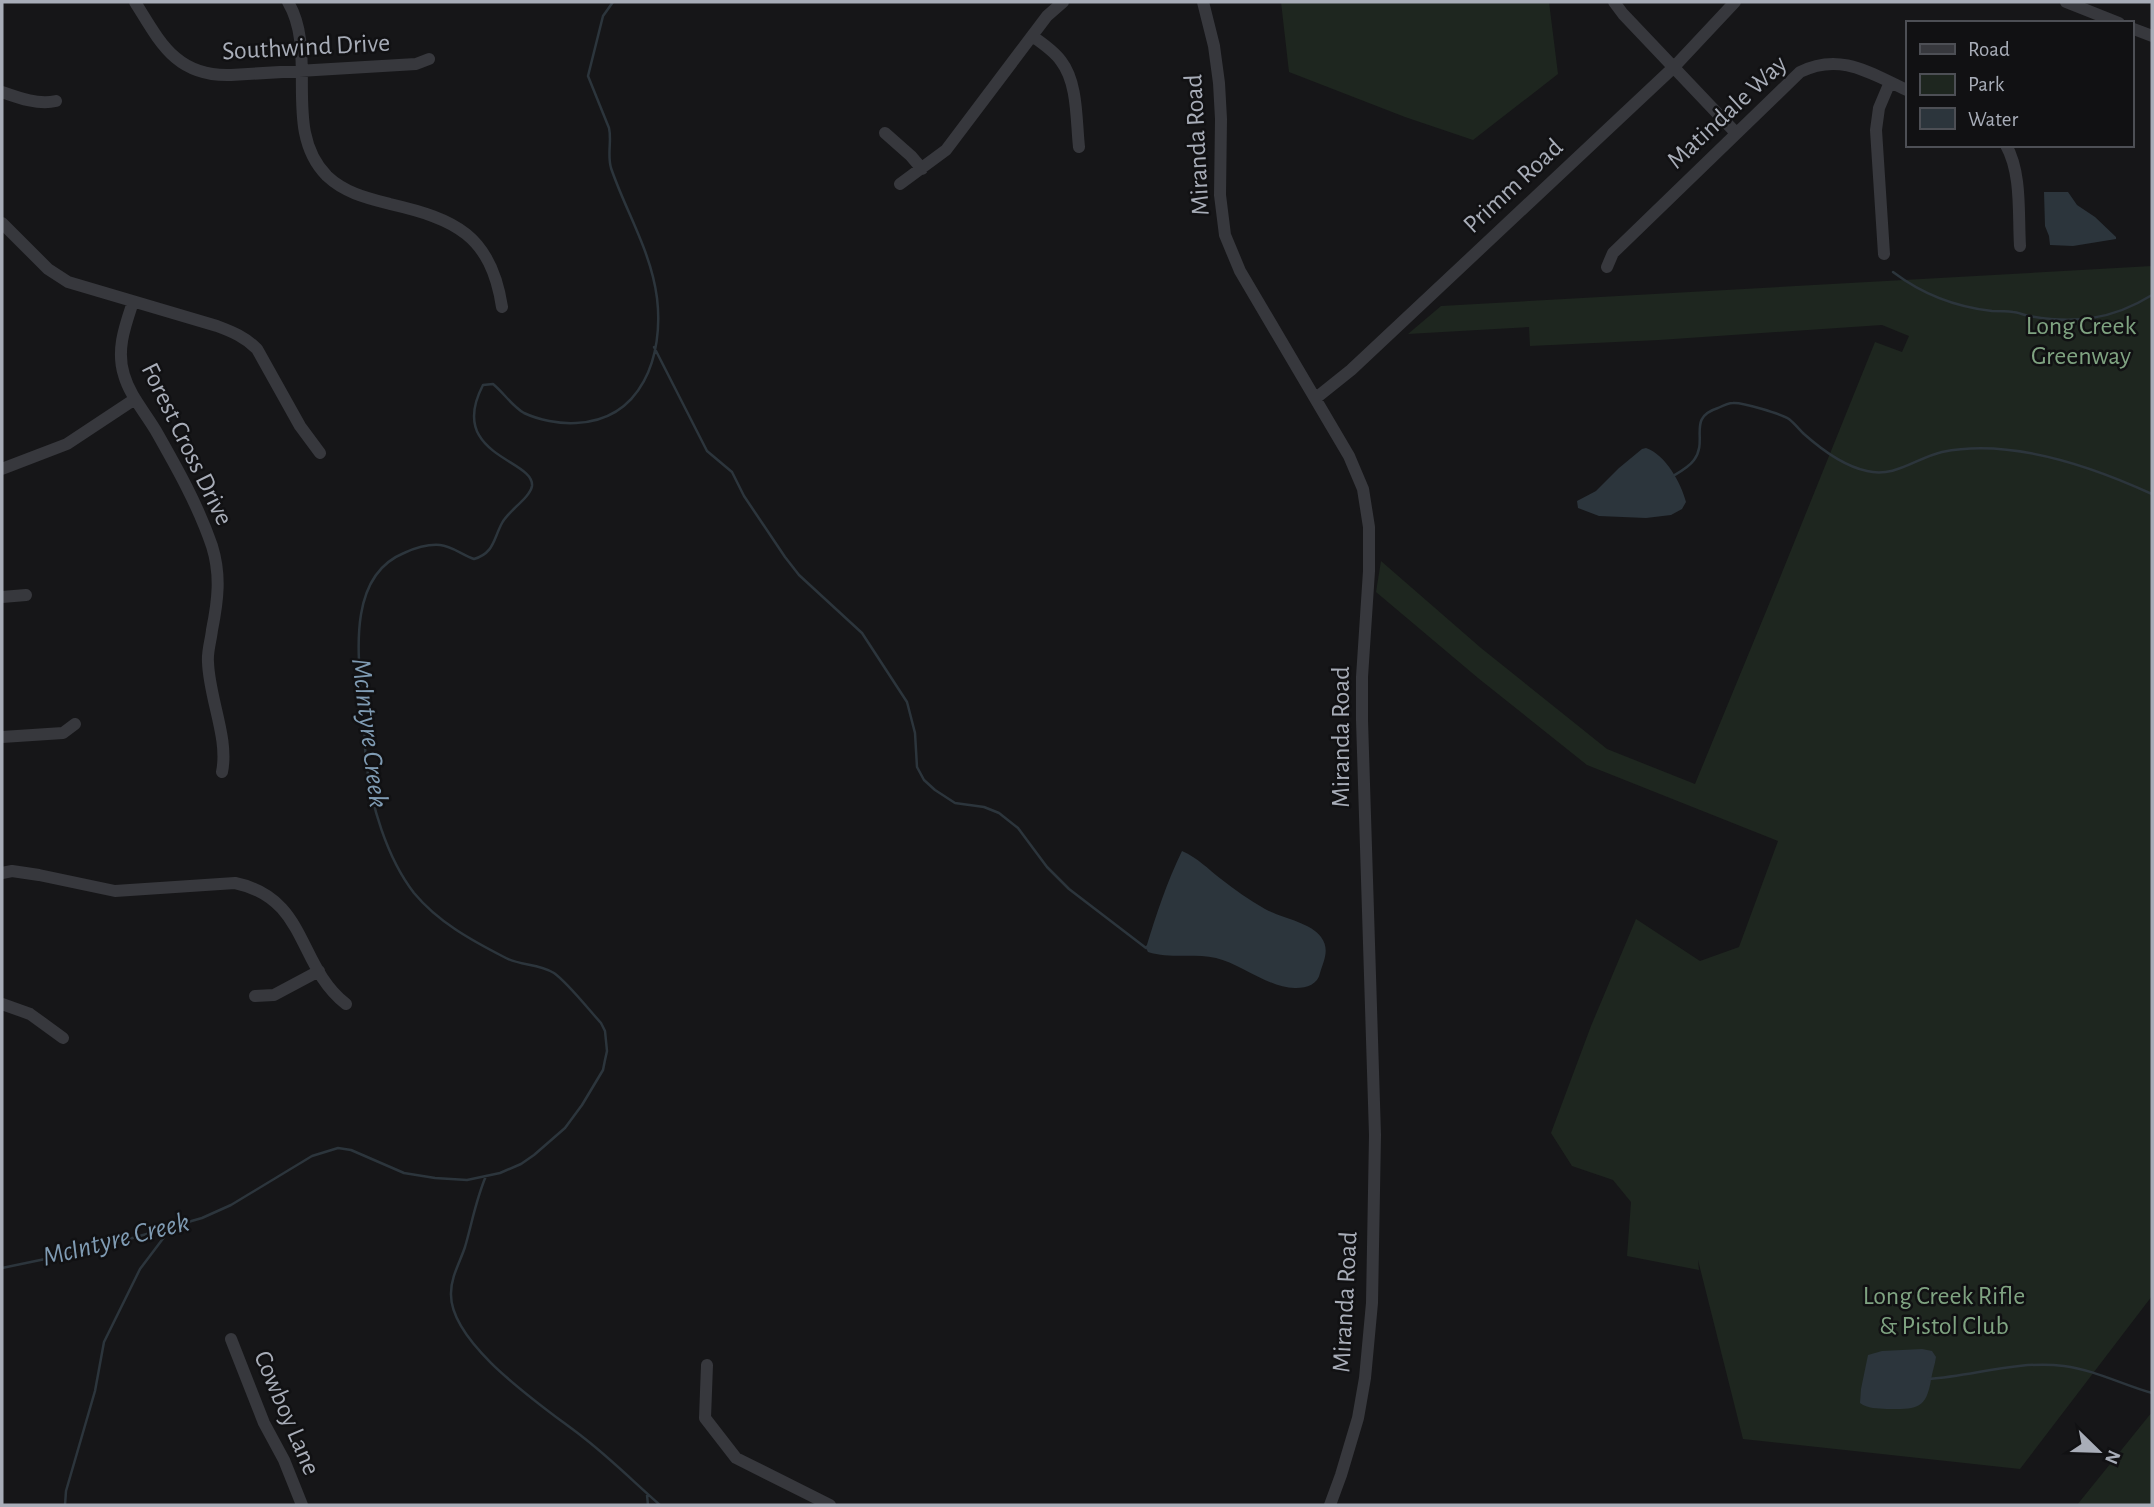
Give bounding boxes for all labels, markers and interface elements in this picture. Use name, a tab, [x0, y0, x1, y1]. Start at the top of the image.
legend	[1906, 21, 2133, 147]
street label: Southwind Drive	[221, 30, 391, 64]
text: Road	[1968, 39, 2010, 60]
street label: Matindale Way	[1662, 50, 1792, 174]
street label: Miranda Road	[1180, 74, 1214, 216]
text: Park	[1968, 74, 2005, 95]
text: Water	[1968, 109, 2018, 130]
street label: Primm Road	[1458, 134, 1568, 238]
park label: Long Creek Greenway	[2026, 313, 2136, 369]
street label: Forest Cross Drive	[136, 359, 238, 529]
water label: McIntyre Creek	[346, 657, 392, 809]
street label: Miranda Road	[1328, 666, 1354, 808]
water label: McIntyre Creek	[40, 1208, 192, 1272]
street label: Miranda Road	[1328, 1231, 1362, 1373]
park label: Long Creek Rifle & Pistol Club	[1863, 1283, 2025, 1339]
street label: Cowboy Lane	[249, 1347, 325, 1479]
north arrow	[2063, 1416, 2133, 1486]
text: N	[2101, 1447, 2124, 1467]

